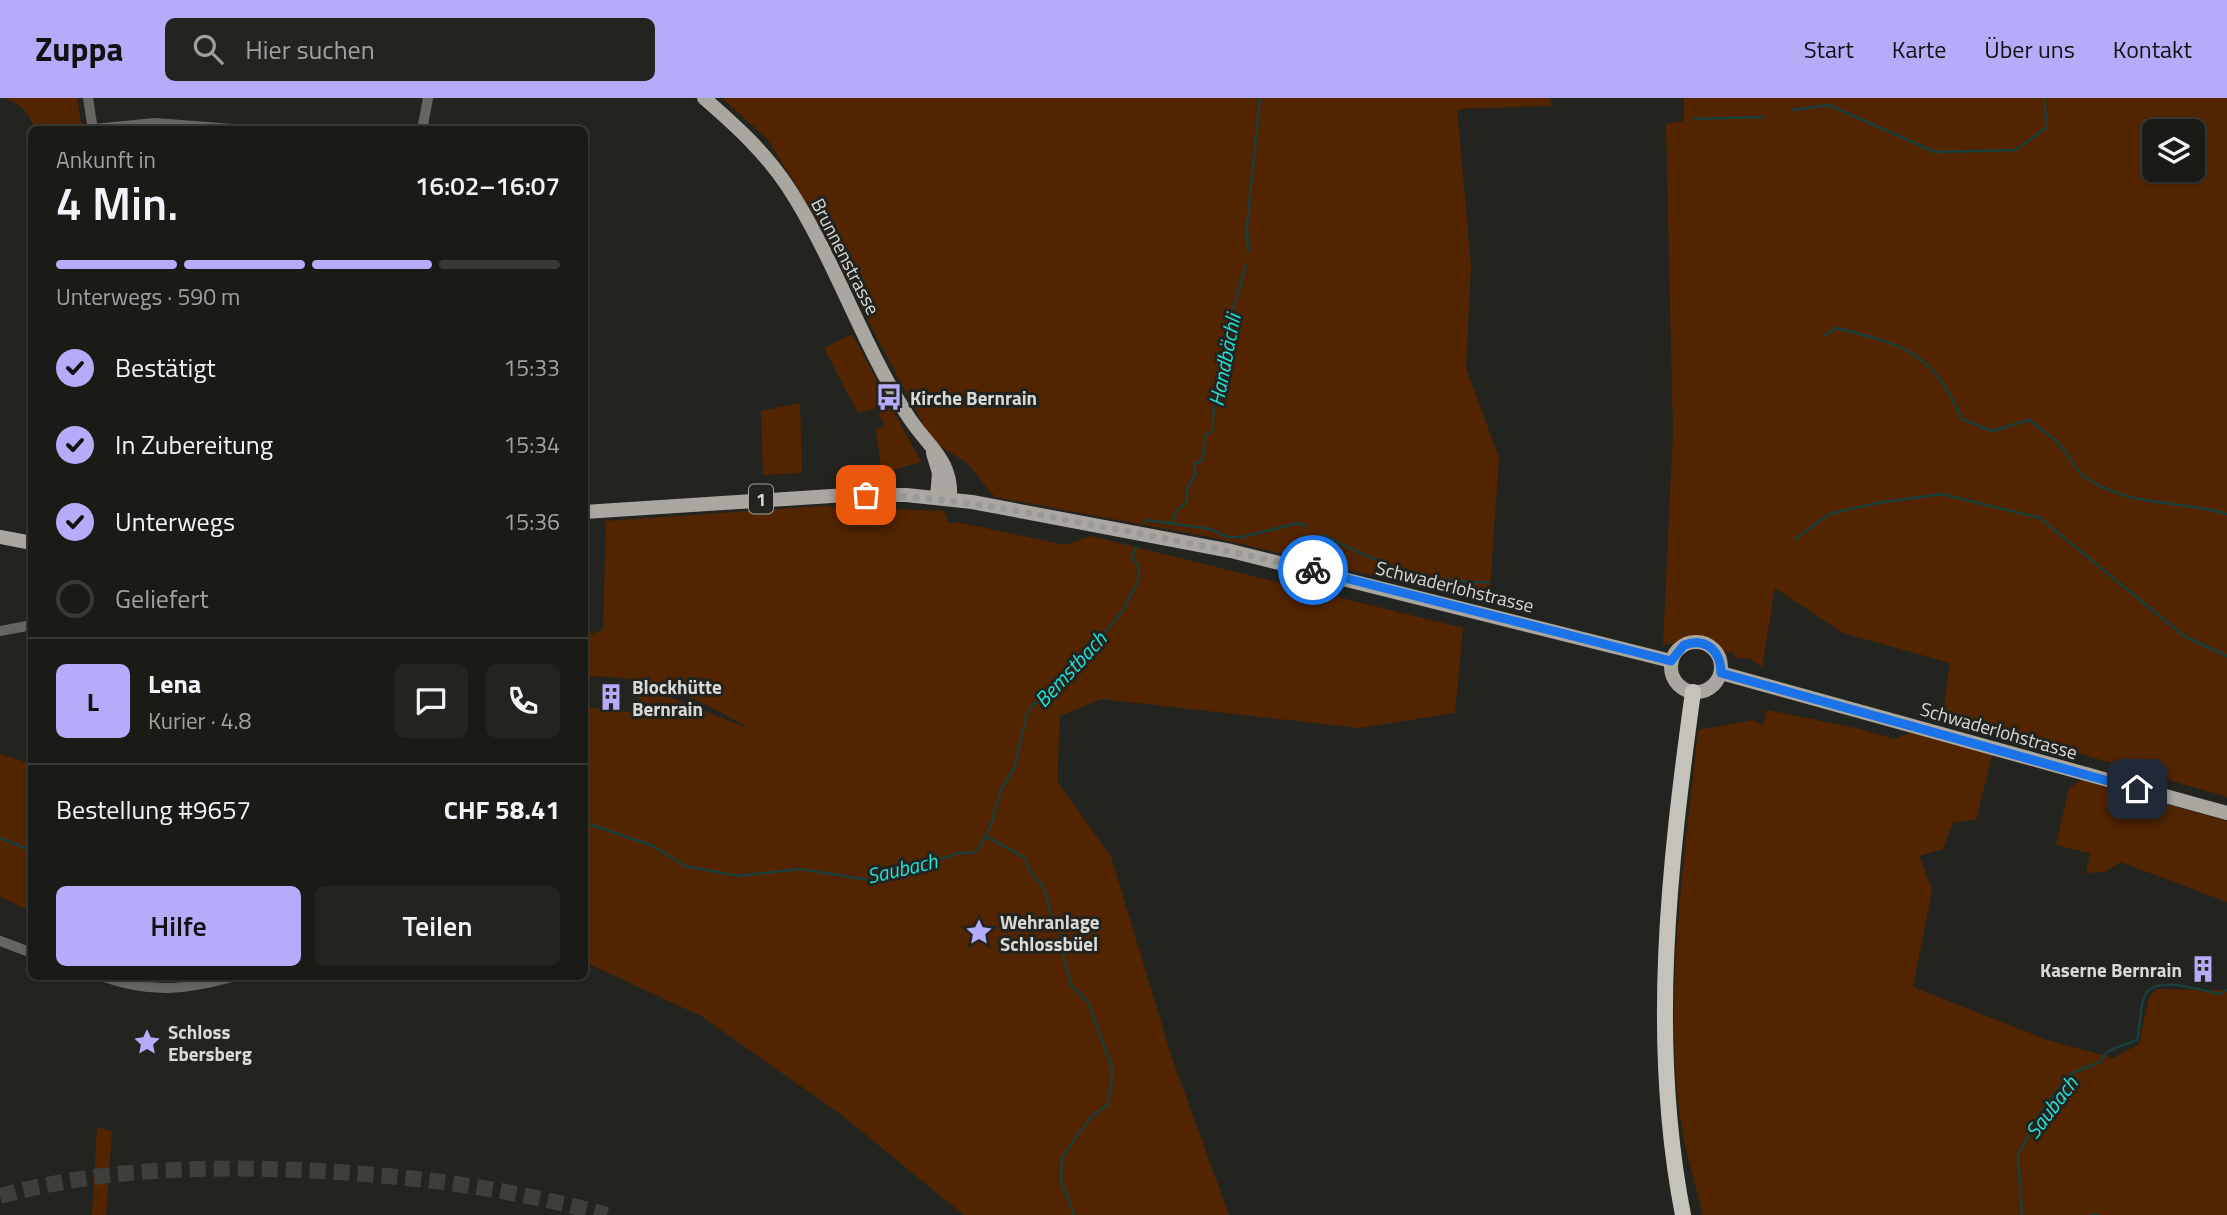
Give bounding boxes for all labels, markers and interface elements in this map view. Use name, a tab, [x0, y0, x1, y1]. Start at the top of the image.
search box	[165, 18, 655, 81]
text: Zuppa	[35, 24, 123, 74]
icon: search	[189, 30, 227, 68]
text: Hier suchen	[245, 30, 375, 69]
text: Start	[1804, 31, 1854, 67]
text: Karte	[1892, 31, 1946, 67]
text: Über uns	[1984, 31, 2075, 67]
text: Kontakt	[2113, 31, 2192, 67]
map controls	[2142, 119, 2205, 182]
button: layers	[2142, 119, 2205, 182]
text: Ankunft in	[56, 142, 156, 177]
text: 16:02–16:07	[415, 166, 560, 205]
text: 4 Min.	[56, 168, 178, 238]
street label: Brunnenstrasse	[804, 193, 888, 319]
text: Unterwegs · 590 m	[56, 279, 240, 314]
water label: Handbächli	[1199, 309, 1249, 409]
text: Bestätigt	[115, 348, 216, 387]
icon: check	[56, 349, 94, 387]
text: 15:33	[503, 350, 560, 385]
bus stop icon: Kirche Bernrain	[874, 382, 904, 412]
place label: Kirche Bernrain	[910, 383, 1037, 412]
text: In Zubereitung	[115, 425, 273, 464]
icon: check	[56, 426, 94, 464]
text: 15:34	[503, 427, 560, 462]
pin	[836, 465, 896, 525]
icon: bag	[847, 476, 885, 514]
road number: 1	[749, 484, 773, 514]
text: Unterwegs	[115, 502, 235, 541]
icon: check	[56, 503, 94, 541]
text: 15:36	[503, 504, 560, 539]
courier	[1278, 535, 1348, 605]
icon: bike	[1294, 551, 1332, 589]
street label: Schwaderlohstrasse	[1373, 552, 1537, 620]
text: Geliefert	[115, 579, 209, 618]
water label: Bemstbach	[1026, 623, 1114, 714]
text: Lena	[148, 664, 201, 703]
button: chat	[394, 664, 468, 738]
button: phone	[486, 664, 560, 738]
place label: Blockhütte Bernrain	[632, 672, 722, 723]
text: L	[87, 682, 99, 721]
building icon: Blockhütte Bernrain	[596, 682, 626, 712]
street label: Schwaderlohstrasse	[1917, 694, 2081, 766]
text: Kurier · 4.8	[148, 703, 251, 738]
pin	[2107, 759, 2167, 819]
icon: home	[2118, 770, 2156, 808]
text: Bestellung #9657	[56, 790, 251, 829]
text: CHF 58.41	[444, 790, 560, 829]
water label: Saubach	[864, 844, 941, 892]
button: Hilfe	[56, 886, 301, 966]
button: Teilen	[315, 886, 560, 966]
place label: Wehranlage Schlossbüel	[1000, 907, 1100, 958]
place icon: Wehranlage Schlossbüel	[964, 917, 994, 947]
building icon: Kaserne Bernrain	[2188, 954, 2218, 984]
place label: Kaserne Bernrain	[2040, 955, 2182, 984]
place label: Schloss Ebersberg	[168, 1017, 252, 1068]
place icon: Schloss Ebersberg	[132, 1027, 162, 1057]
water label: Saubach	[2017, 1068, 2086, 1145]

